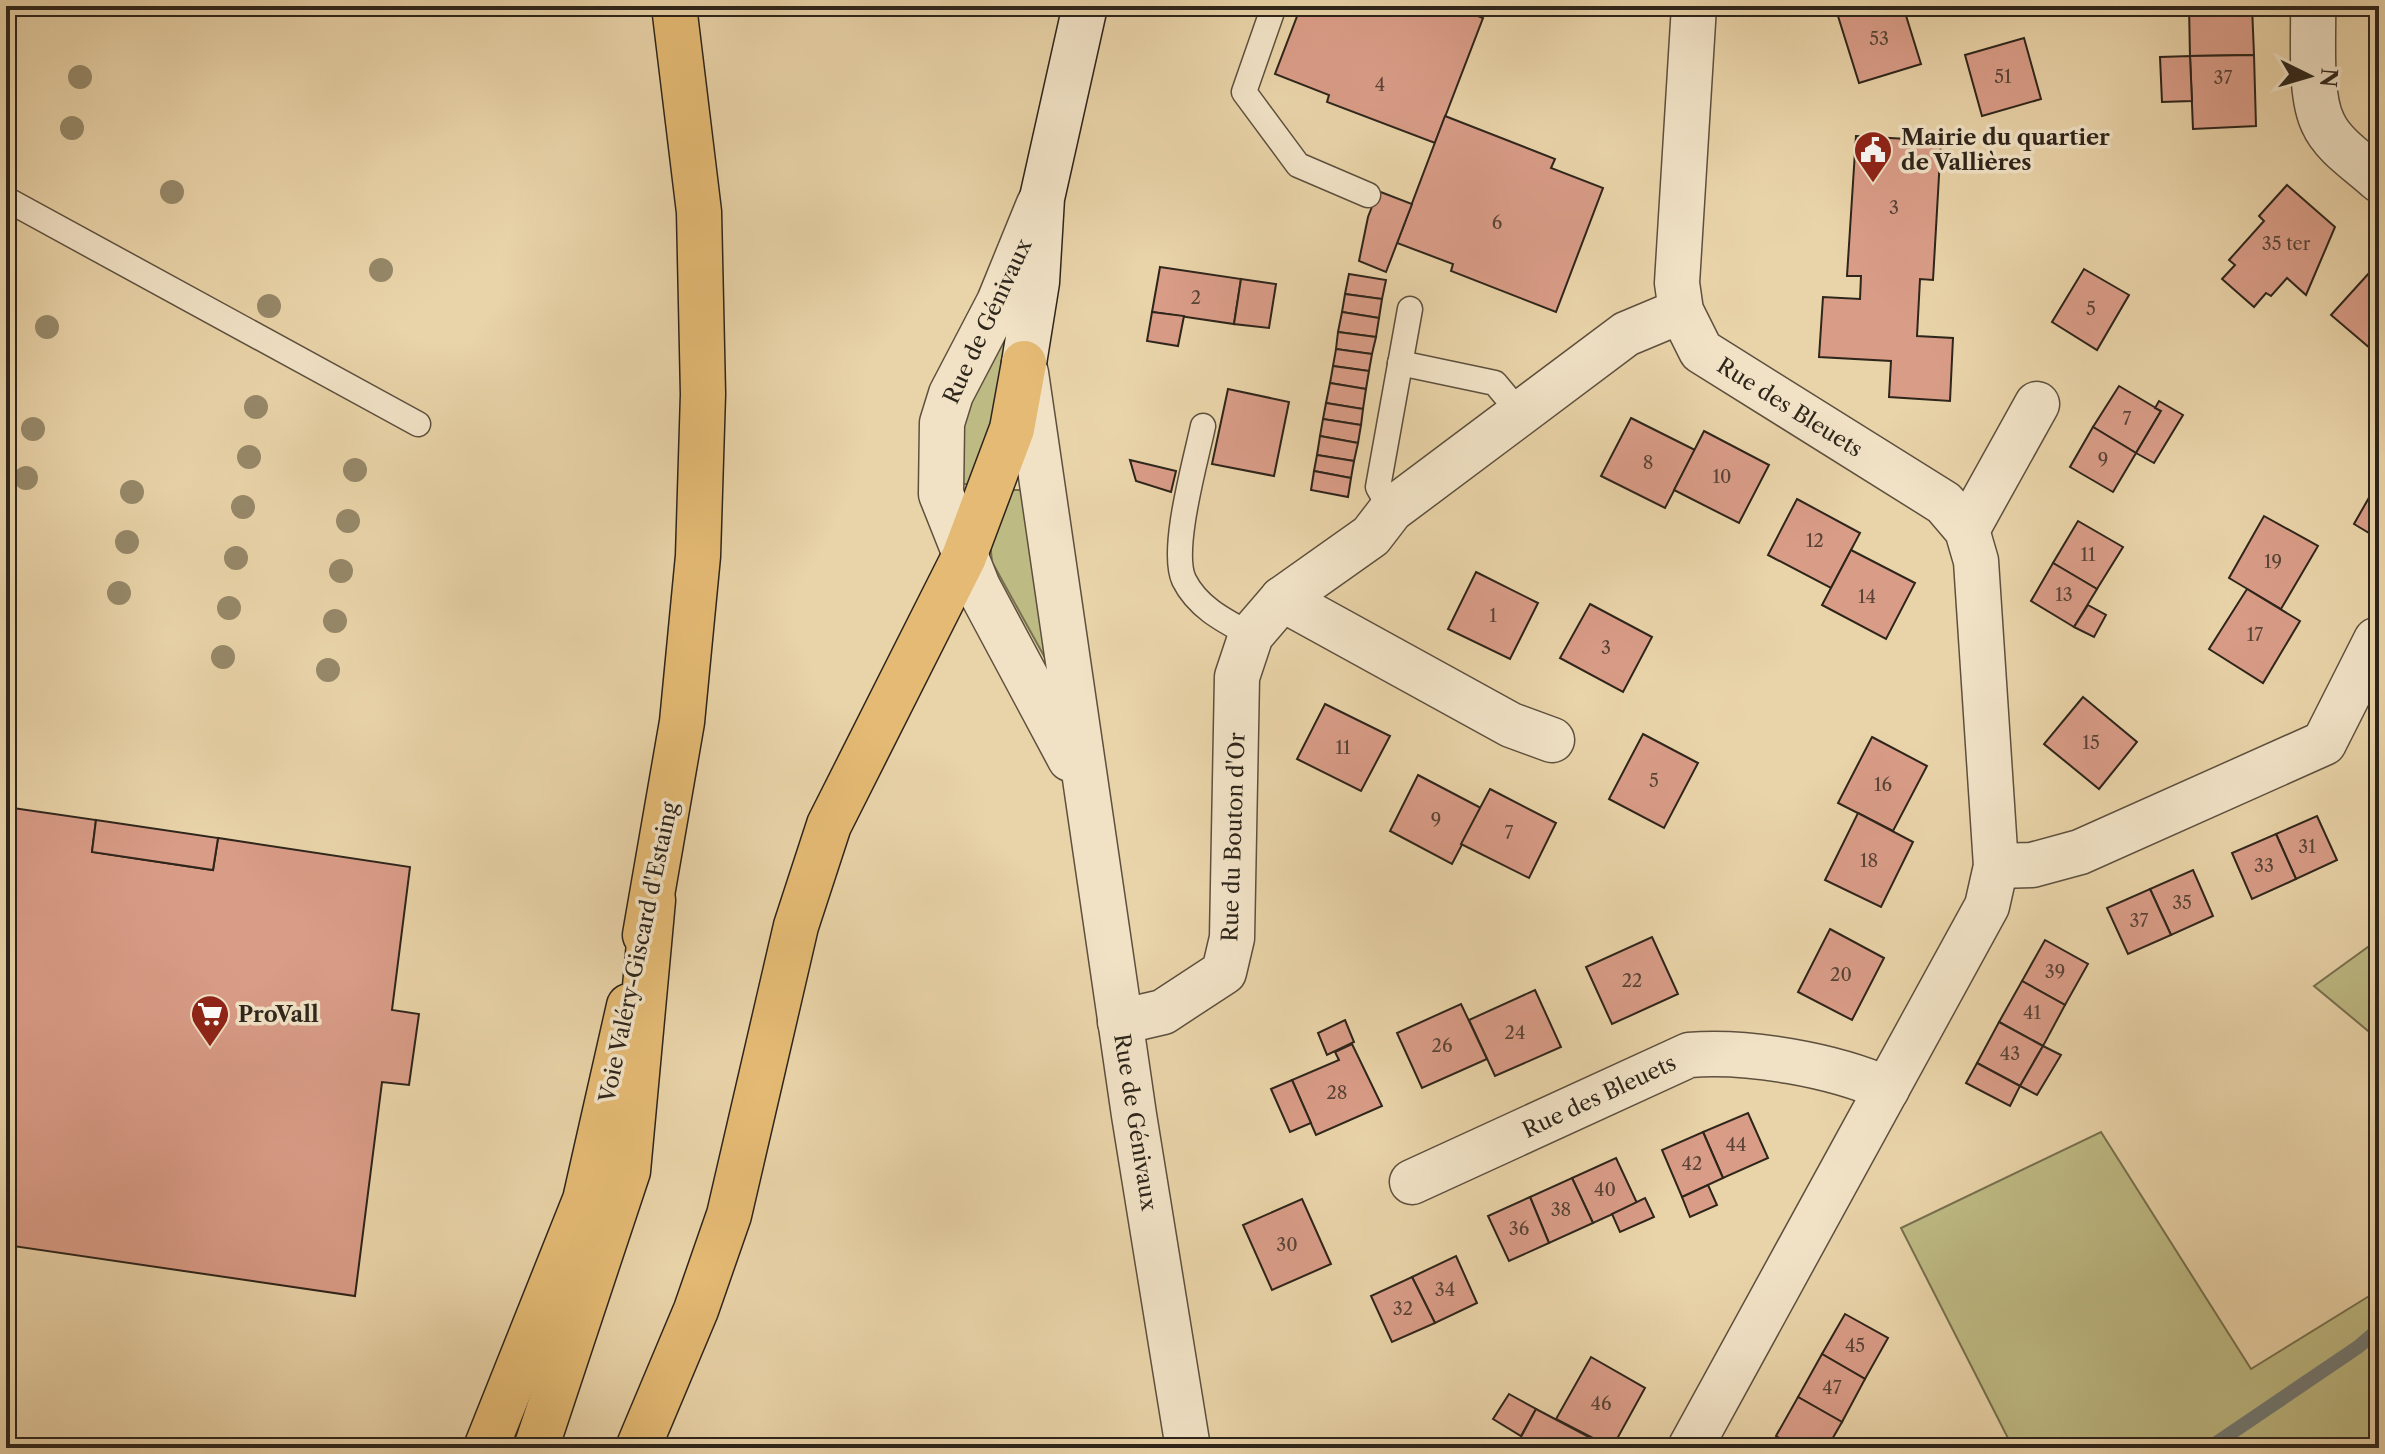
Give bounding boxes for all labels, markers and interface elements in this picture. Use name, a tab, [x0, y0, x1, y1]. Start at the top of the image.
house number: 53	[1869, 28, 1889, 50]
north arrow	[2269, 36, 2349, 116]
house number: 51	[1994, 66, 2012, 88]
house number: 37	[2214, 67, 2233, 89]
text: N	[2314, 67, 2343, 88]
house number: 4	[1375, 74, 1385, 96]
place label: Mairie du quartier de Vallières	[1901, 124, 2110, 176]
public building icon: Mairie du quartier de Vallières	[1852, 129, 1894, 184]
house number: 3	[1889, 197, 1899, 219]
house number: 6	[1492, 212, 1502, 234]
house number: 35 ter	[2262, 233, 2311, 255]
street label: Rue de Génivaux	[937, 234, 1038, 408]
house number: 2	[1191, 287, 1201, 309]
house number: 5	[2086, 298, 2096, 320]
street label: Rue des Bleuets	[1712, 352, 1867, 463]
house number: 7	[2123, 408, 2132, 430]
house number: 9	[2098, 449, 2108, 471]
house number: 8	[1643, 452, 1653, 474]
house number: 10	[1713, 466, 1731, 488]
house number: 12	[1806, 530, 1824, 552]
house number: 11	[2080, 544, 2096, 566]
house number: 19	[2264, 551, 2282, 573]
house number: 13	[2055, 584, 2073, 606]
house number: 14	[1858, 586, 1876, 608]
house number: 1	[1489, 605, 1497, 627]
house number: 17	[2247, 624, 2263, 646]
house number: 3	[1601, 637, 1611, 659]
street label: Rue du Bouton d'Or	[1216, 732, 1251, 942]
house number: 15	[2082, 732, 2100, 754]
house number: 11	[1335, 737, 1351, 759]
house number: 5	[1649, 770, 1659, 792]
house number: 16	[1874, 774, 1892, 796]
street label: Voie Valéry-Giscard d'Estaing	[593, 799, 684, 1106]
house number: 9	[1431, 809, 1441, 831]
house number: 7	[1505, 822, 1514, 844]
house number: 31	[2298, 836, 2316, 858]
house number: 18	[1860, 850, 1878, 872]
house number: 33	[2254, 855, 2274, 877]
house number: 35	[2172, 892, 2192, 914]
house number: 37	[2130, 910, 2149, 932]
house number: 39	[2045, 961, 2065, 983]
house number: 20	[1830, 964, 1852, 986]
house number: 22	[1622, 970, 1642, 992]
supermarket icon: ProVall	[189, 993, 231, 1048]
place label: ProVall	[238, 1001, 319, 1028]
house number: 41	[2023, 1002, 2041, 1024]
house number: 24	[1505, 1022, 1525, 1044]
street label: Rue de Génivaux	[1108, 1032, 1163, 1213]
house number: 26	[1432, 1035, 1452, 1057]
house number: 43	[2000, 1043, 2020, 1065]
street label: Rue des Bleuets	[1518, 1049, 1680, 1144]
house number: 28	[1326, 1082, 1348, 1104]
house number: 44	[1726, 1134, 1746, 1156]
house number: 42	[1682, 1153, 1702, 1175]
house number: 40	[1594, 1179, 1616, 1201]
house number: 38	[1551, 1199, 1571, 1221]
house number: 36	[1509, 1218, 1529, 1240]
house number: 30	[1276, 1234, 1298, 1256]
house number: 34	[1435, 1279, 1455, 1301]
house number: 32	[1393, 1298, 1413, 1320]
house number: 45	[1845, 1335, 1865, 1357]
house number: 47	[1822, 1377, 1842, 1399]
house number: 46	[1591, 1393, 1611, 1415]

